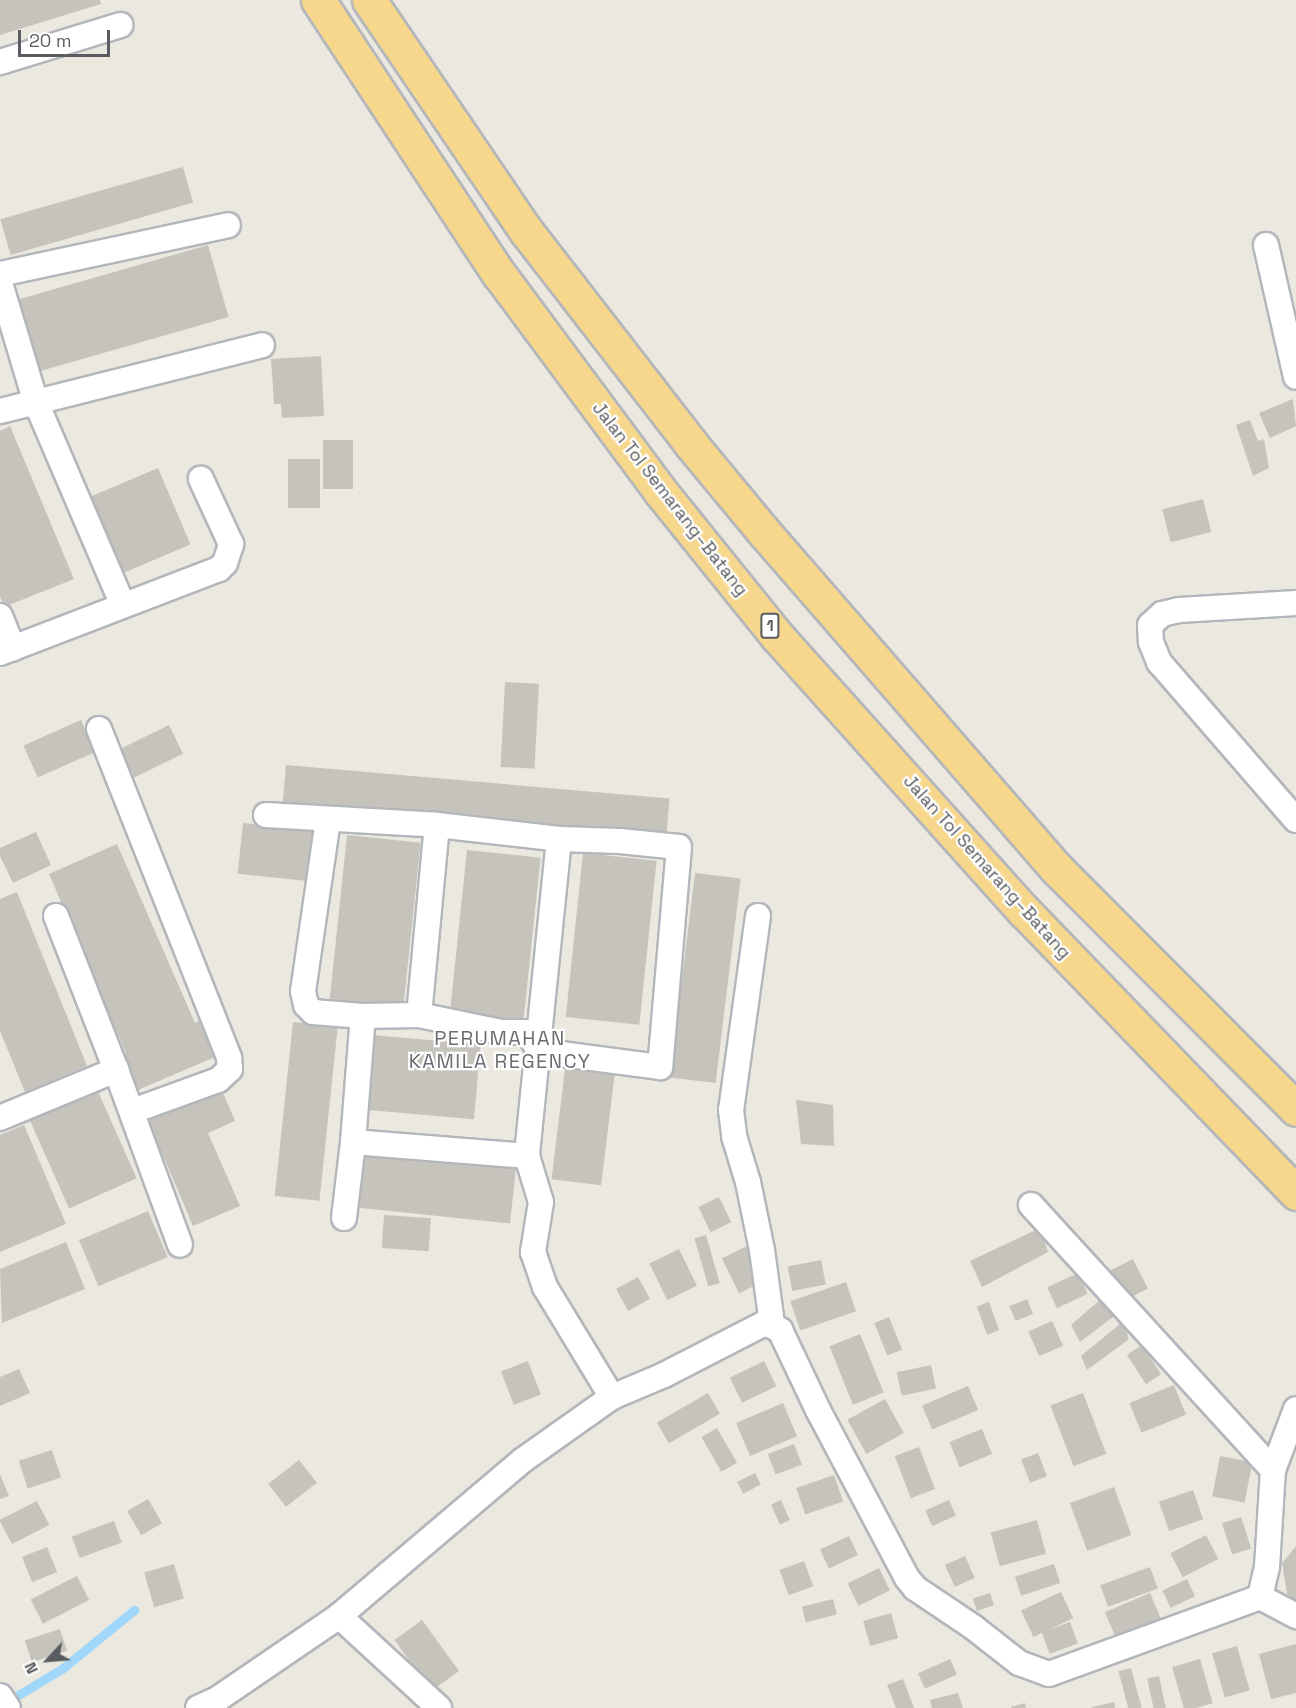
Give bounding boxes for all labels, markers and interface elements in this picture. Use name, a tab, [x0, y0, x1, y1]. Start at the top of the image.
scale bar	[21, 18, 112, 56]
text: 20 m	[29, 29, 72, 52]
street label: Jalan Tol Semarang–Batang	[587, 398, 753, 600]
road number: 1	[760, 613, 780, 639]
street label: Jalan Tol Semarang–Batang	[898, 770, 1076, 964]
district label: PERUMAHAN KAMILA REGENCY	[409, 1026, 591, 1073]
north arrow	[18, 1630, 78, 1690]
text: N	[20, 1659, 43, 1678]

